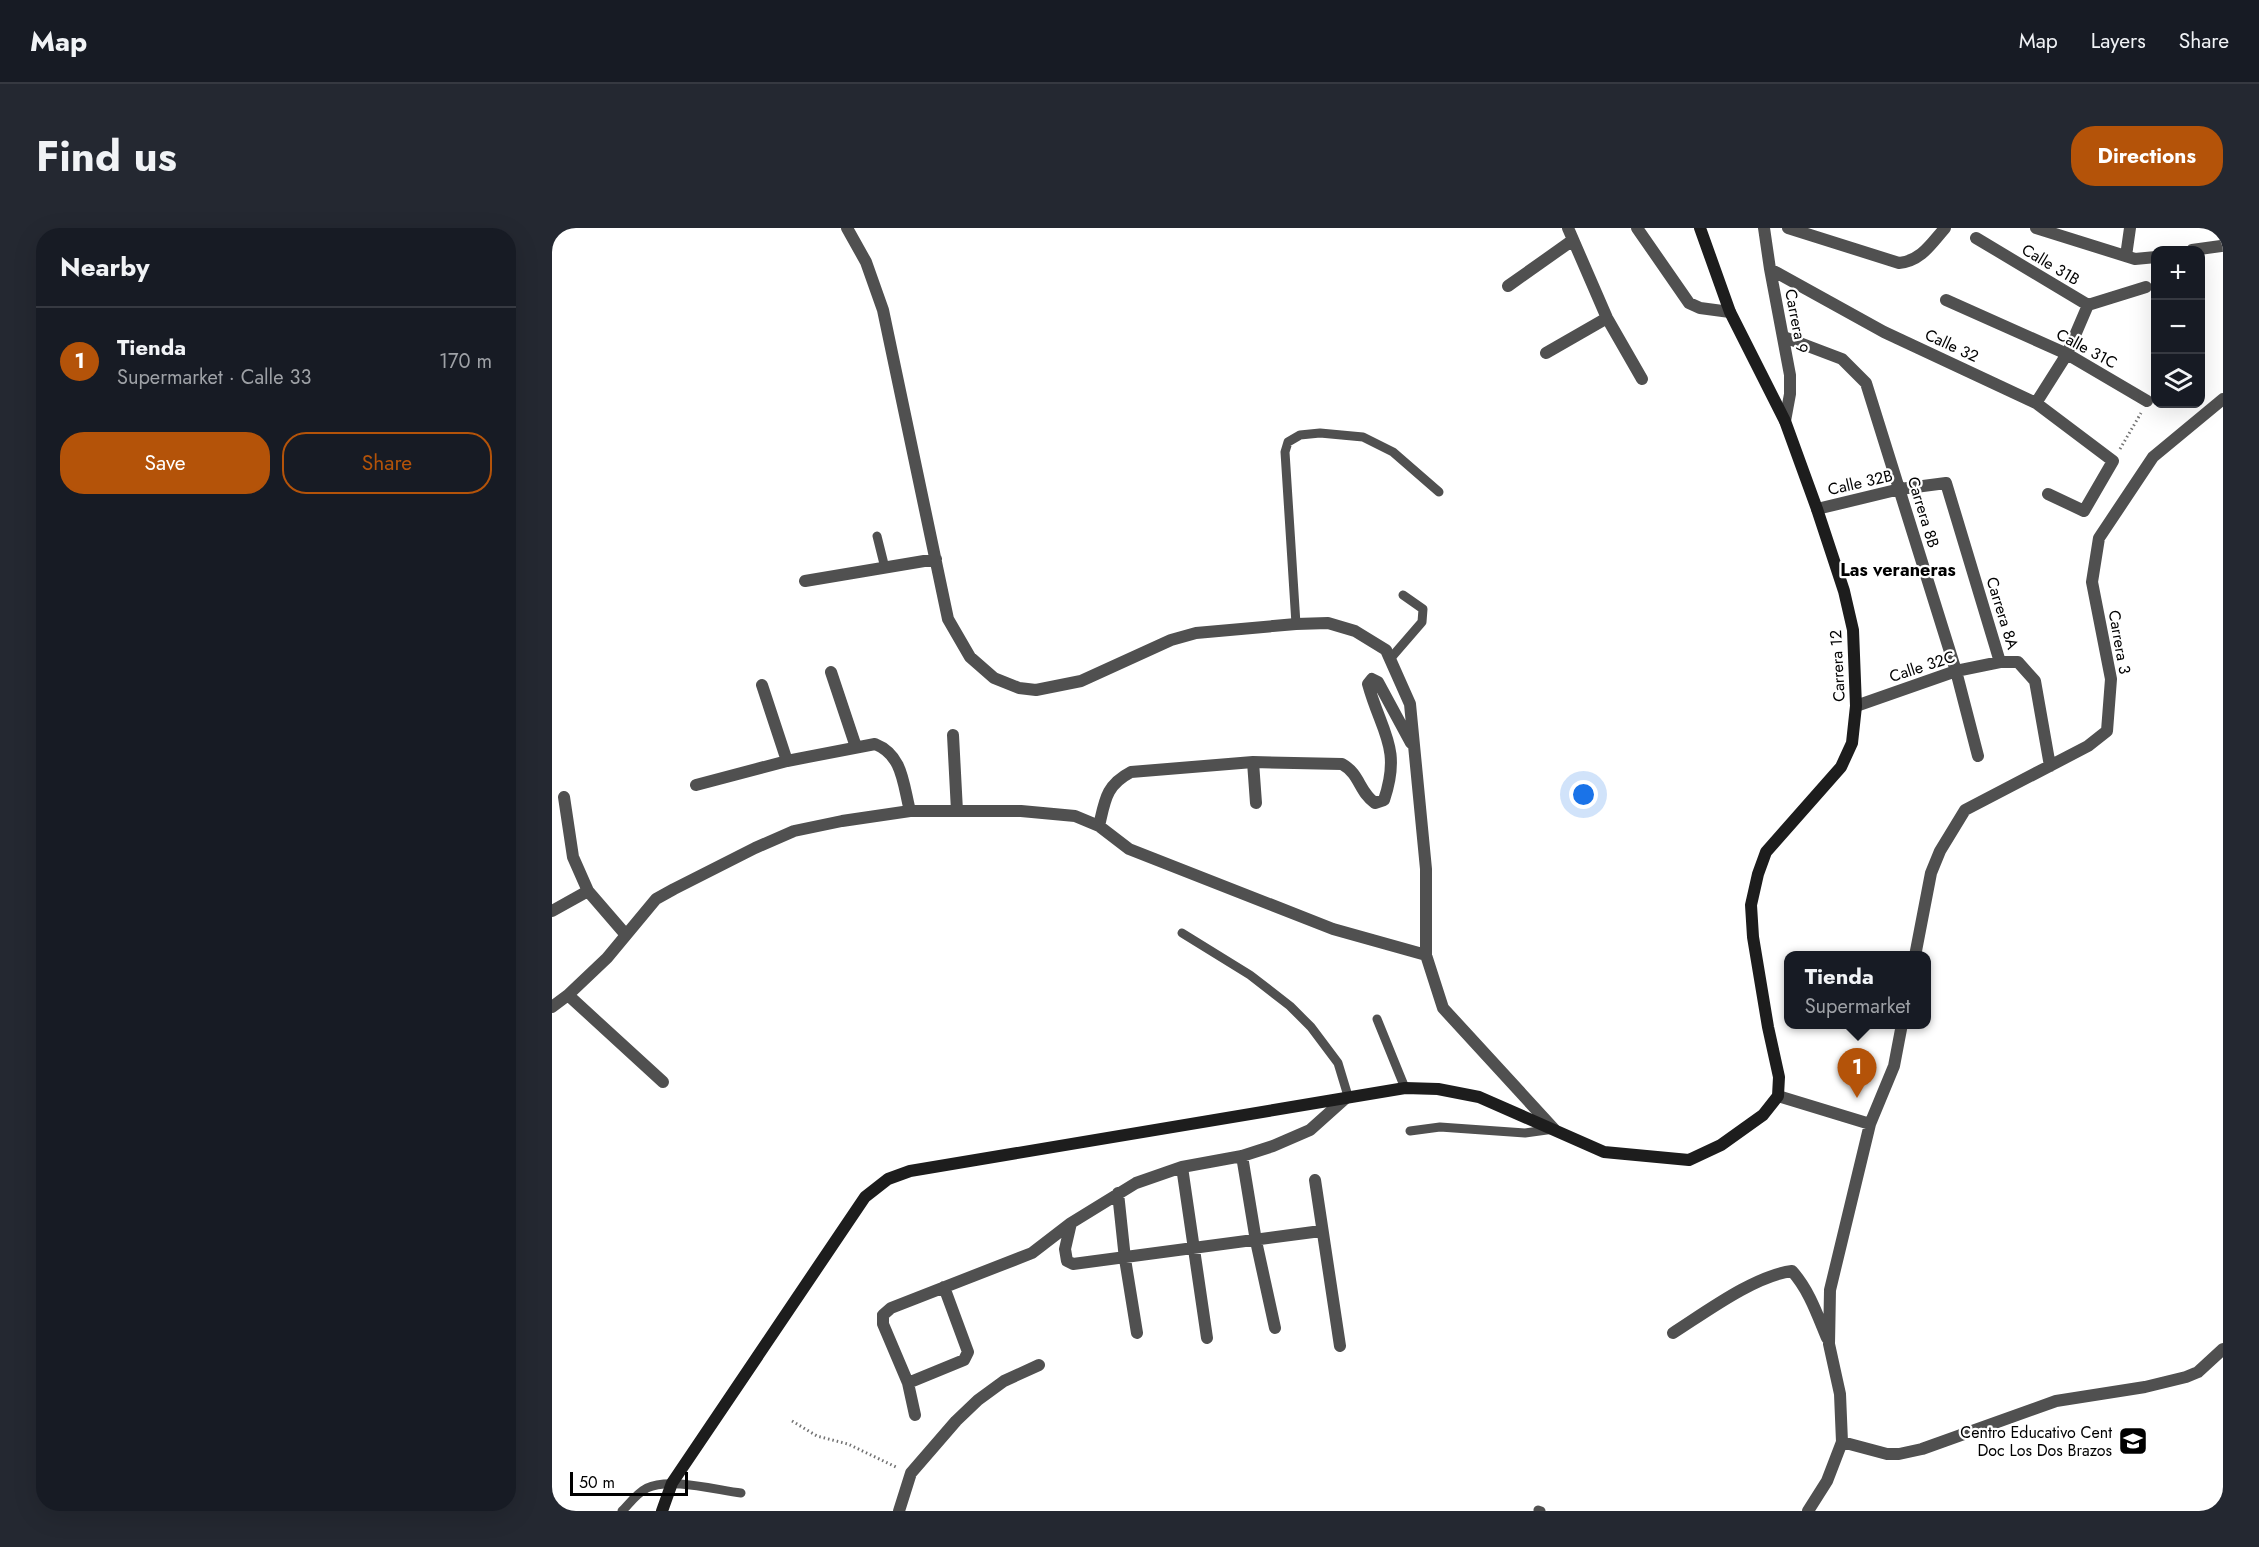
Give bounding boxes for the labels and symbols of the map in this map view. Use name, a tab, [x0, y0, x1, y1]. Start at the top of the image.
street label: Calle 31B	[2017, 238, 2084, 291]
street label: Carrera 9	[1779, 287, 1814, 355]
street label: Calle 32	[1921, 323, 1982, 368]
street label: Calle 31C	[2052, 323, 2121, 374]
street label: Calle 32B	[1825, 464, 1895, 501]
street label: Carrera 8B	[1902, 474, 1945, 551]
district label: Las veraneras	[1840, 557, 1956, 583]
street label: Carrera 8A	[1981, 574, 2025, 653]
street label: Carrera 3	[2103, 608, 2136, 676]
street label: Carrera 12	[1824, 629, 1851, 702]
street label: Calle 32C	[1886, 645, 1958, 688]
your location	[1569, 780, 1598, 809]
pin: 1	[1838, 1048, 1876, 1098]
place label: Centro Educativo Cent Doc Los Dos Brazos	[1960, 1421, 2112, 1462]
school or university icon: Centro Educativo Cent Doc Los Dos Brazos	[2117, 1425, 2149, 1457]
scale bar	[570, 1469, 688, 1496]

